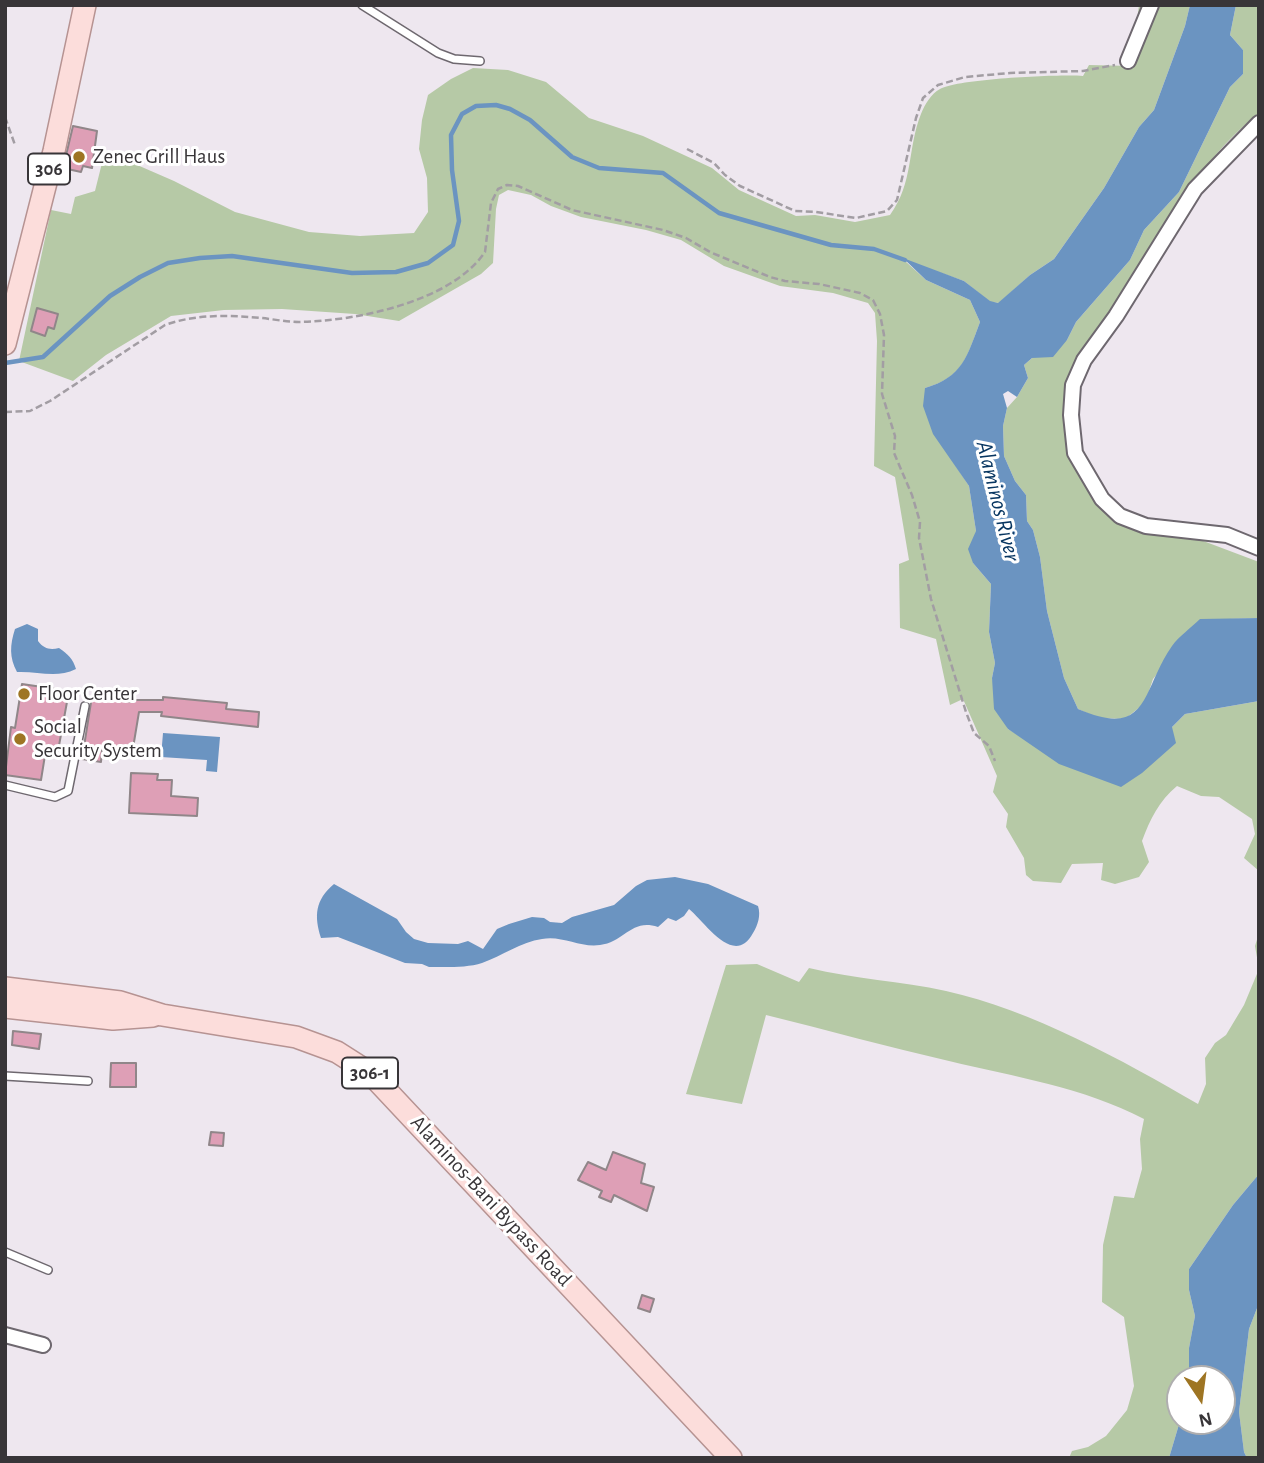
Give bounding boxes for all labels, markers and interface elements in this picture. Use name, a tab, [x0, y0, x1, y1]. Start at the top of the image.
place label: Zenec Grill Haus	[93, 144, 225, 170]
marker: Zenec Grill Haus	[71, 149, 87, 165]
road number: 306	[28, 154, 70, 184]
water label: Alaminos River	[970, 438, 1026, 564]
place label: Floor Center	[38, 681, 137, 707]
marker: Floor Center	[16, 686, 32, 702]
place label: Social Security System	[34, 714, 162, 764]
marker: Social Security System	[12, 731, 28, 747]
road number: 306-1	[342, 1058, 398, 1088]
street label: Alaminos-Bani Bypass Road	[405, 1110, 577, 1292]
north arrow	[1166, 1365, 1236, 1435]
text: N	[1197, 1408, 1214, 1430]

